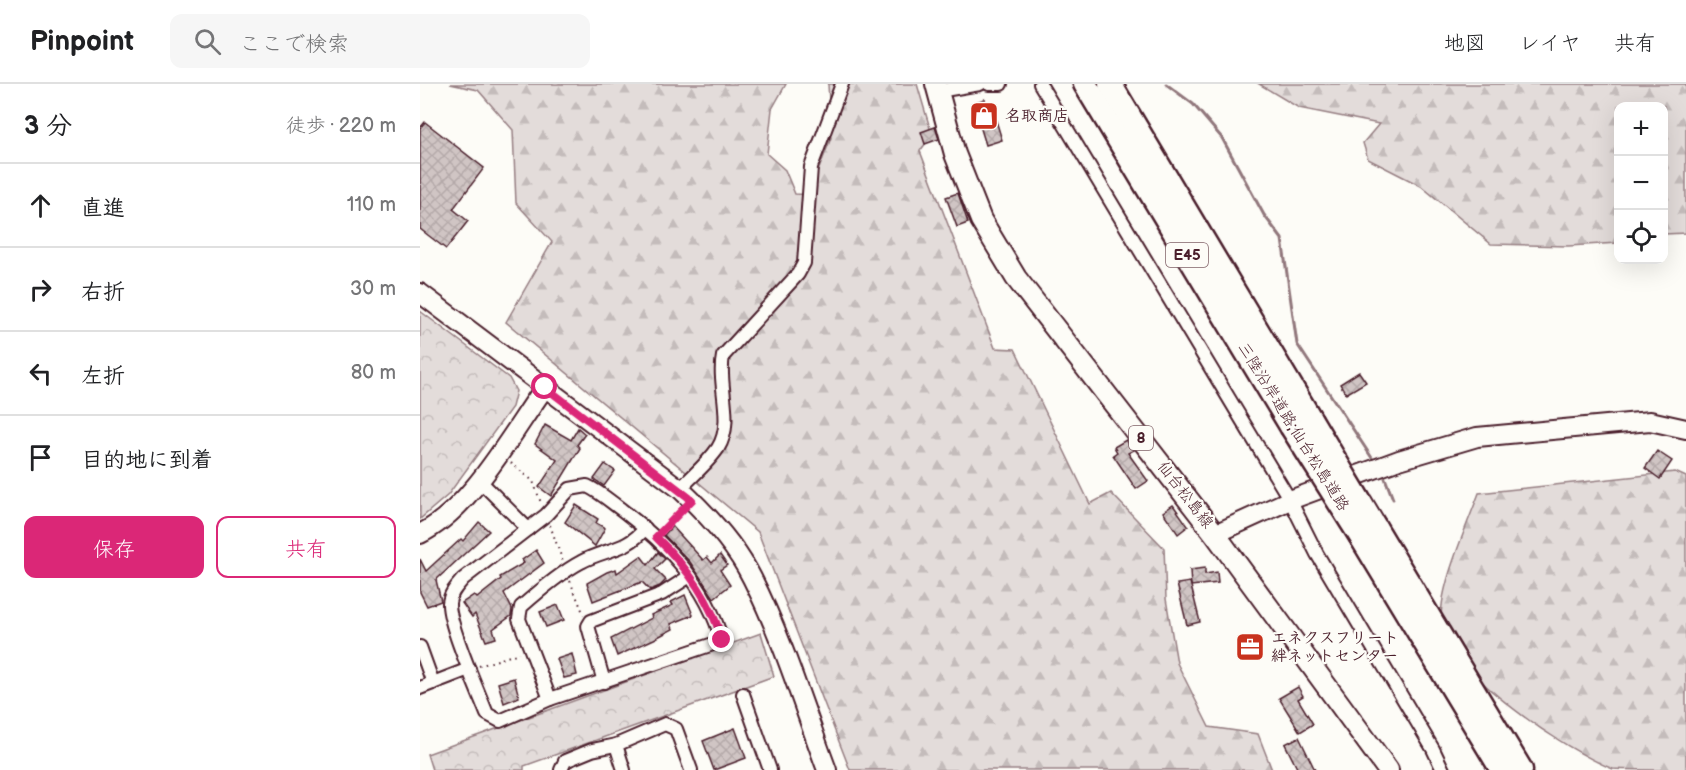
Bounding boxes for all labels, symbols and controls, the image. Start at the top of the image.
search box [170,14,590,68]
text: Pinpoint [30,25,134,58]
icon: search [191,25,224,58]
text: ここで検索 [239,31,349,58]
text: 地図 [1444,31,1486,56]
text: レイヤ [1519,31,1581,56]
text: 共有 [1614,31,1656,56]
shop icon: 名取商店 [968,100,1000,132]
map controls [1614,102,1668,264]
button: + [1614,102,1668,156]
place label: 名取商店 [1005,107,1069,126]
text: 3 分 [24,111,72,142]
text: 徒歩 · 220 m [286,114,396,138]
button: − [1614,156,1668,210]
icon: ahead [24,189,57,222]
text: 110 m [347,193,396,217]
text: 直進 [81,195,125,222]
button: locate [1614,210,1668,264]
road number: E45 [1166,243,1208,267]
icon: right [24,273,57,306]
text: 30 m [350,277,396,301]
text: 右折 [81,279,125,306]
street label: 三陸沿岸道路;仙台松島道路 [1233,339,1353,515]
icon: left [24,357,57,390]
text: 80 m [351,361,396,385]
text: 左折 [81,363,125,390]
route start [531,373,557,399]
road number: 8 [1129,426,1153,450]
icon: arrive [24,441,57,474]
text: 目的地に到着 [81,447,213,474]
street label: 仙台松島線 [1153,458,1217,532]
button: 保存 [24,516,204,578]
button: 共有 [216,516,396,578]
route end [708,626,734,652]
place label: エネクスフリート 絆ネットセンター [1271,629,1399,666]
office icon: エネクスフリート 絆ネットセンター [1234,631,1266,663]

